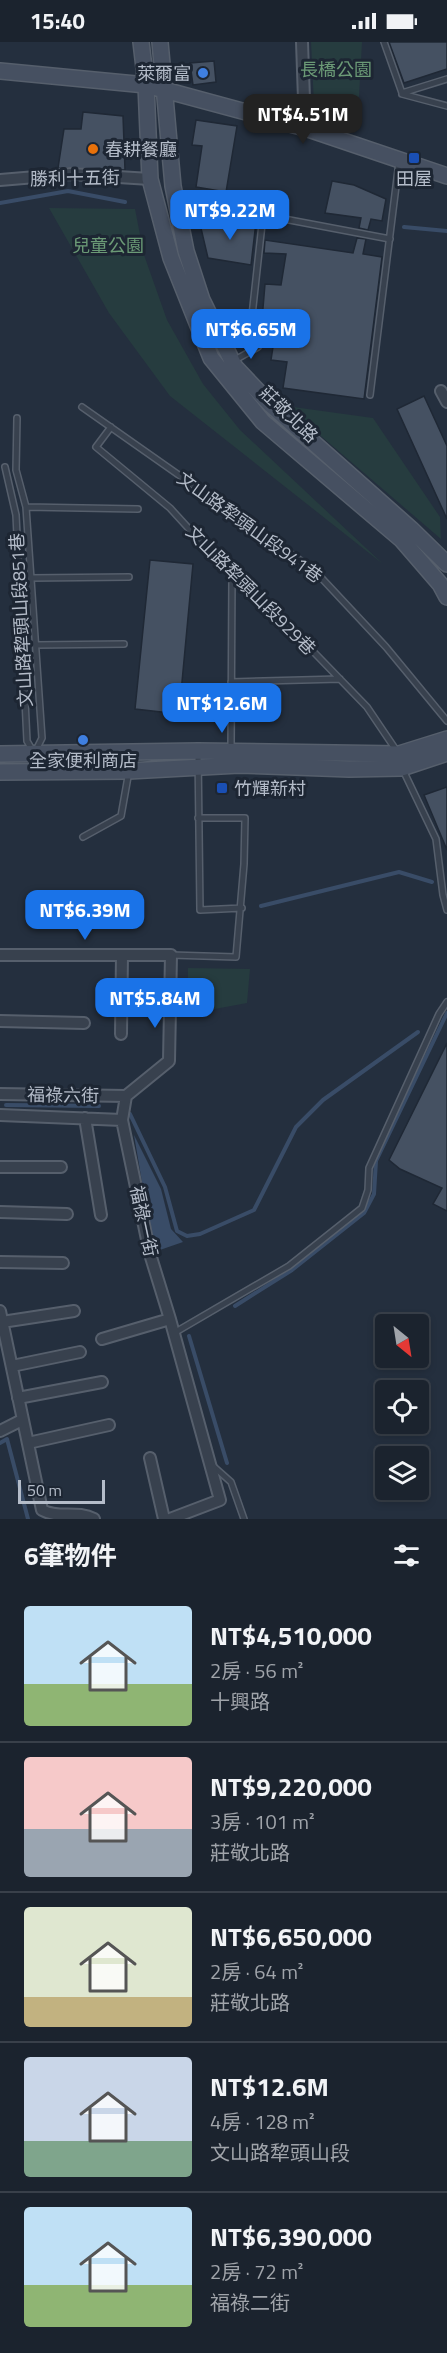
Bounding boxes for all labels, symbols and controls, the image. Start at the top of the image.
text: 15:40 [30,4,85,38]
park label: 長橋公園 [300,56,372,83]
place label: 萊爾富 [137,60,191,87]
marker: 萊爾富 [196,66,210,80]
pin: NT$4.51M [241,94,365,145]
text: NT$4.51M [257,98,349,129]
place label: 春耕餐廳 [105,136,177,163]
marker: 春耕餐廳 [86,142,100,156]
marker: 田屋 [407,151,421,165]
street label: 勝利十五街 [30,164,120,192]
place label: 田屋 [396,165,432,192]
pin: NT$9.22M [168,190,292,241]
text: NT$9.22M [184,194,276,225]
park label: 兒童公園 [72,232,144,259]
pin: NT$6.65M [189,309,313,360]
text: NT$6.65M [205,313,297,344]
street label: 莊敬北路 [254,379,324,449]
street label: 文山路犂頭山段941巷 [172,465,328,589]
street label: 文山路犂頭山段929巷 [180,519,322,661]
street label: 文山路犂頭山段851巷 [3,532,39,708]
pin: NT$12.6M [160,683,284,734]
text: NT$12.6M [176,687,268,718]
marker: 全家便利商店 [76,733,90,747]
place label: 全家便利商店 [29,747,137,774]
place label: 竹輝新村 [234,775,306,802]
marker: 竹輝新村 [215,781,229,795]
pin: NT$6.39M [23,890,147,941]
text: NT$6.39M [39,894,131,925]
pin: NT$5.84M [93,978,217,1029]
text: NT$5.84M [109,982,201,1013]
street label: 福祿六街 [27,1081,99,1109]
street label: 福祿一街 [123,1183,165,1259]
north arrow [375,1314,429,1368]
map controls [375,1314,429,1500]
button: locate [375,1380,429,1434]
button: layers [375,1446,429,1500]
scale bar [18,1477,105,1504]
text: 50 m [27,1478,62,1502]
text: 6筆物件 [24,1536,117,1575]
icon: filters [390,1539,423,1572]
text: NT$4,510,000 [210,1616,372,1655]
icon: home [72,1630,144,1702]
text: 2房 · 56 m² [210,1655,303,1686]
text: 十興路 [210,1686,270,1717]
text: NT$9,220,000 [210,1767,372,1806]
icon: home [72,1781,144,1853]
text: 3房 · 101 m² [210,1806,315,1837]
text: 莊敬北路 [210,1837,290,1868]
text: NT$6,650,000 [210,1917,372,1956]
icon: home [72,1931,144,2003]
text: 2房 · 64 m² [210,1956,303,1987]
text: 莊敬北路 [210,1987,290,2018]
text: NT$12.6M [210,2067,329,2106]
icon: home [72,2081,144,2153]
text: 4房 · 128 m² [210,2106,315,2137]
text: 文山路犂頭山段 [210,2137,350,2168]
text: NT$6,390,000 [210,2217,372,2256]
icon: home [72,2231,144,2303]
text: 2房 · 72 m² [210,2256,303,2287]
text: 福祿二街 [210,2287,290,2318]

